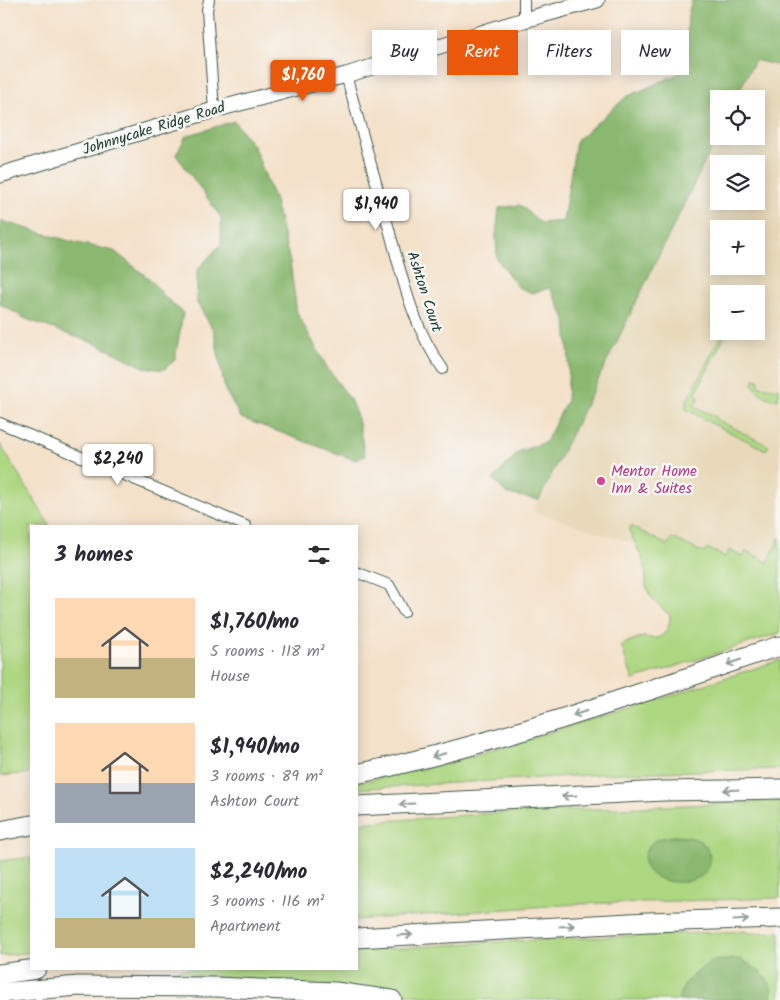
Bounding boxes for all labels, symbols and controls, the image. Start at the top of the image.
chip: Buy [372,30,437,75]
chip: Rent [447,30,518,75]
chip: Filters [528,30,611,75]
chip: New [621,30,689,75]
pin: $1,760 [262,59,344,102]
text: $1,760 [282,63,324,88]
map controls [710,90,765,340]
button: locate [710,90,765,145]
street label: Johnnycake Ridge Road [80,96,229,162]
button: layers [710,155,765,210]
pin: $1,940 [335,188,417,231]
text: $1,940 [354,192,398,217]
button: + [710,220,765,275]
street label: Ashton Court [400,248,448,336]
button: − [710,285,765,340]
pin: $2,240 [77,444,159,486]
text: $2,240 [93,447,143,472]
place label: Mentor Home Inn & Suites [611,460,697,501]
marker: Mentor Home Inn & Suites [595,475,607,487]
text: 3 homes [55,539,133,572]
icon: filters [305,541,333,569]
text: $1,760/mo [210,606,299,639]
icon: home [95,618,155,678]
text: 5 rooms · 118 m² [210,639,325,664]
one-way arrow [727,658,742,667]
text: House [210,664,250,689]
one-way arrow [572,709,588,718]
text: $1,940/mo [210,731,300,764]
icon: home [95,743,155,803]
one-way arrow [432,751,448,760]
text: 3 rooms · 89 m² [210,764,323,789]
one-way arrow [724,785,740,795]
text: Ashton Court [210,789,300,814]
one-way arrow [561,791,577,800]
one-way arrow [399,799,415,808]
text: $2,240/mo [210,856,307,889]
icon: home [95,868,155,928]
text: 3 rooms · 116 m² [210,889,325,914]
text: Apartment [210,914,281,939]
one-way arrow [732,915,748,925]
one-way arrow [559,922,575,931]
one-way arrow [397,930,413,939]

